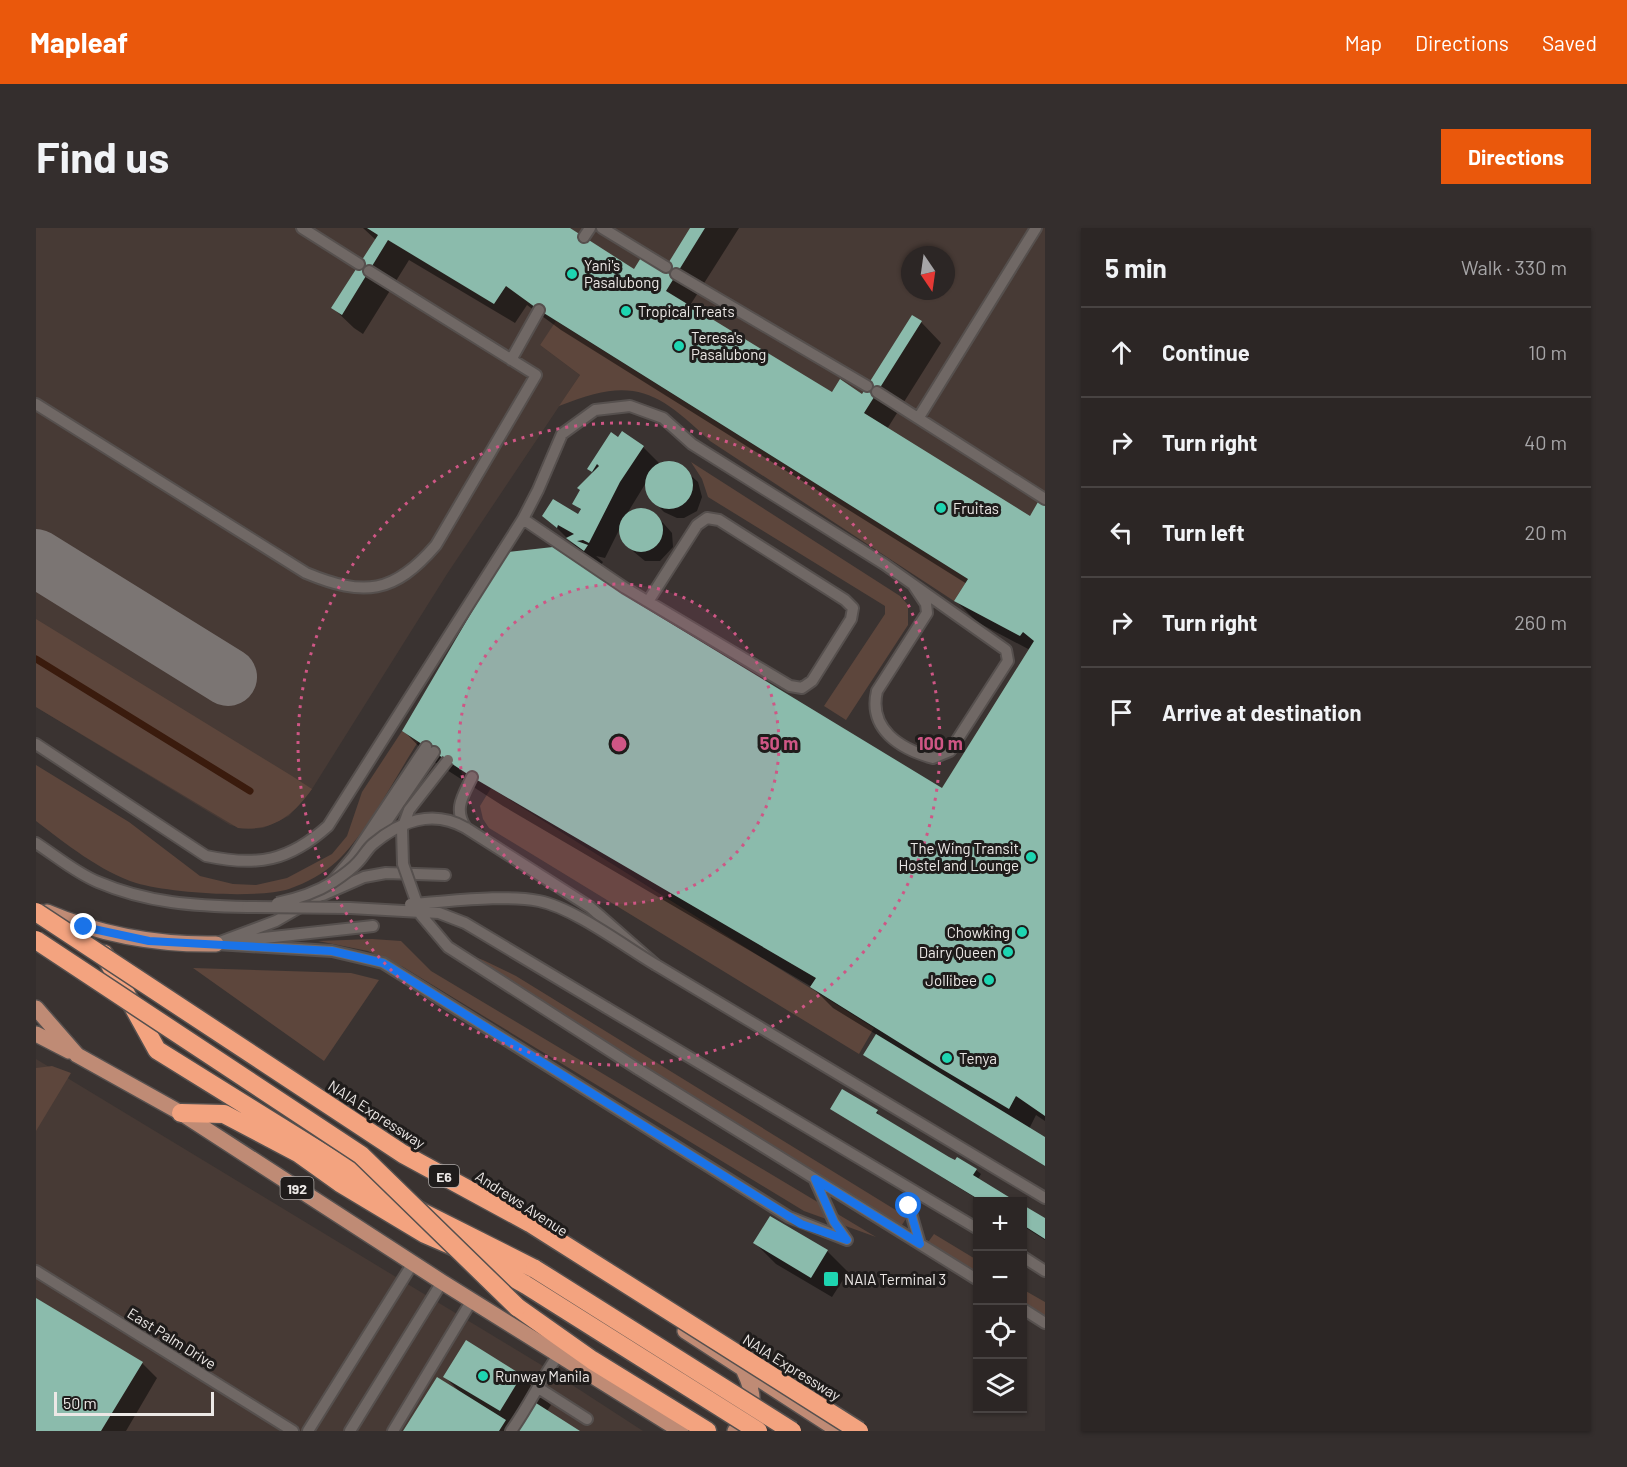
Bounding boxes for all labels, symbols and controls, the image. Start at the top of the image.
text: Mapleaf [30,25,128,59]
text: Map [1345,30,1382,55]
text: Directions [1415,30,1509,55]
text: Saved [1542,30,1597,55]
button: Directions [1441,129,1591,184]
text: Find us [36,131,169,181]
north arrow [901,246,955,300]
text: 5 min [1105,252,1167,283]
text: Walk · 330 m [1461,255,1567,279]
place label: Yani's Pasalubong [584,256,659,291]
marker: Yani's Pasalubong [565,267,579,281]
place label: Tropical Treats [638,302,735,320]
marker: Tropical Treats [619,304,633,318]
place label: Teresa's Pasalubong [691,328,766,363]
icon: ahead [1105,336,1138,369]
marker: Teresa's Pasalubong [672,339,686,353]
text: Continue [1162,339,1250,365]
text: 10 m [1528,340,1567,364]
icon: right [1105,426,1138,459]
text: Turn right [1162,429,1257,455]
text: 40 m [1524,430,1567,454]
place label: Fruitas [953,499,999,517]
marker: Fruitas [934,501,948,515]
icon: left [1105,516,1138,549]
text: Turn left [1162,519,1245,545]
text: 20 m [1524,520,1567,544]
icon: right [1105,606,1138,639]
text: Turn right [1162,609,1257,635]
text: 260 m [1514,610,1567,634]
icon: arrive [1105,696,1138,729]
text: Arrive at destination [1162,699,1361,725]
text: 50 m [760,732,798,754]
text: 100 m [917,732,963,754]
centre of rings [609,734,629,754]
place label: The Wing Transit Hostel and Lounge [898,839,1019,874]
marker: The Wing Transit Hostel and Lounge [1024,850,1038,864]
route end [70,913,96,939]
place label: Chowking [947,923,1010,941]
marker: Chowking [1015,925,1029,939]
place label: Dairy Queen [919,943,996,961]
marker: Dairy Queen [1001,945,1015,959]
place label: Jollibee [925,971,977,989]
marker: Jollibee [982,973,996,987]
place label: Tenya [959,1049,997,1067]
marker: Tenya [940,1051,954,1065]
street label: NAIA Expressway [325,1076,429,1152]
road number: E6 [429,1165,459,1187]
street label: Andrews Avenue [472,1166,572,1240]
road number: 192 [280,1177,314,1199]
route start [895,1192,921,1218]
map controls [973,1197,1027,1413]
button: + [973,1197,1027,1251]
button: − [973,1251,1027,1305]
marker: NAIA Terminal 3 [822,1270,840,1288]
place label: NAIA Terminal 3 [844,1270,946,1288]
street label: East Palm Drive [124,1304,220,1372]
button: locate [973,1305,1027,1359]
street label: NAIA Expressway [740,1330,844,1404]
button: layers [973,1359,1027,1413]
place label: Runway Manila [495,1367,590,1385]
marker: Runway Manila [476,1369,490,1383]
scale bar [54,1389,214,1416]
text: 50 m [63,1393,97,1412]

